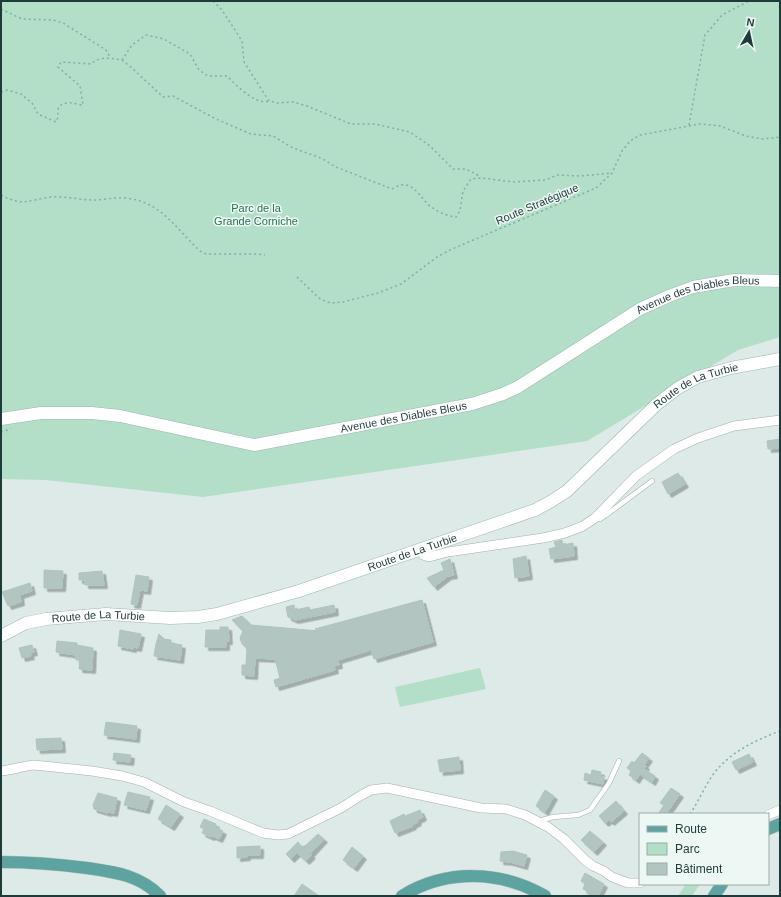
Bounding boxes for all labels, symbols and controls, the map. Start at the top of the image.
north arrow [729,12,769,52]
text: N [746,16,755,29]
street label: Route Stratégique [494,181,580,227]
park label: Parc de la Grande Corniche [214,202,298,227]
street label: Avenue des Diables Bleus [634,274,760,316]
street label: Route de La Turbie [651,361,739,411]
street label: Avenue des Diables Bleus [339,399,468,435]
street label: Route de La Turbie [366,531,458,573]
street label: Route de La Turbie [51,608,145,625]
legend [639,813,769,885]
text: Route [675,822,707,836]
text: Parc [675,842,700,856]
text: Bâtiment [675,862,723,876]

